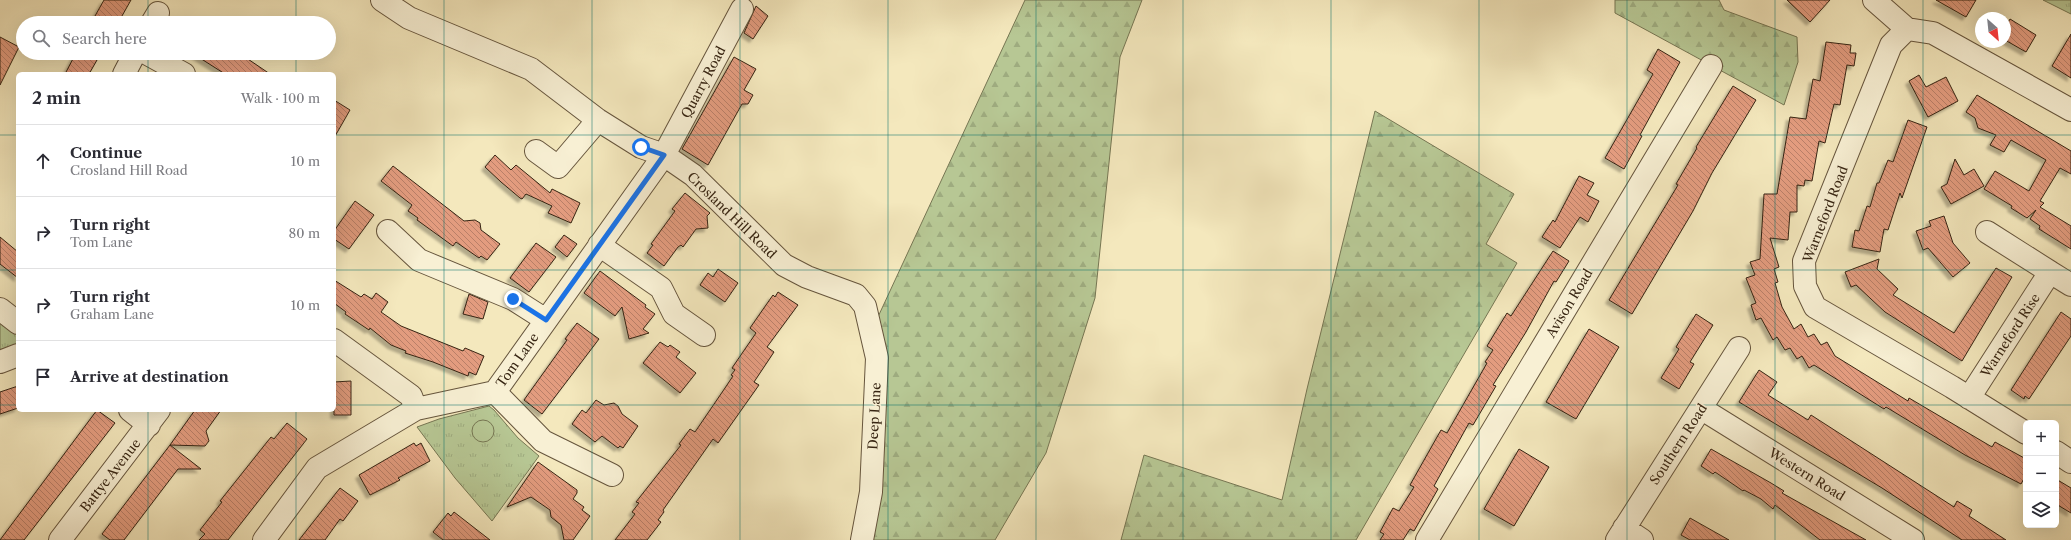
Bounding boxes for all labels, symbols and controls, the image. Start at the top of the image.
north arrow [1975,12,2011,48]
search box [16,16,336,60]
icon: search [30,27,52,49]
text: Search here [62,29,147,48]
street label: Quarry Road [677,43,729,121]
text: 2 min [32,88,81,108]
text: Walk · 100 m [241,90,320,106]
route start [632,138,650,156]
text: Continue [70,143,142,162]
icon: ahead [32,150,54,172]
text: 10 m [291,153,320,169]
text: Crosland Hill Road [70,162,188,178]
street label: Warneford Road [1799,163,1851,265]
street label: Crosland Hill Road [684,168,780,262]
text: Turn right [70,215,150,234]
icon: right [32,222,54,244]
text: 80 m [288,225,320,241]
text: Tom Lane [70,234,133,250]
street label: Avison Road [1542,266,1596,341]
text: Turn right [70,287,150,306]
route end [504,290,522,308]
street label: Warneford Rise [1977,290,2043,381]
icon: right [32,294,54,316]
text: 10 m [291,297,320,313]
text: Graham Lane [70,306,154,322]
street label: Tom Lane [492,330,542,390]
icon: arrive [32,366,54,388]
text: Arrive at destination [70,367,229,386]
street label: Deep Lane [864,382,884,450]
street label: Southern Road [1646,401,1710,487]
map controls [2023,420,2059,528]
button: + [2023,420,2059,456]
street label: Battye Avenue [76,435,144,515]
street label: Western Road [1765,444,1848,504]
button: − [2023,456,2059,492]
button: layers [2023,492,2059,528]

